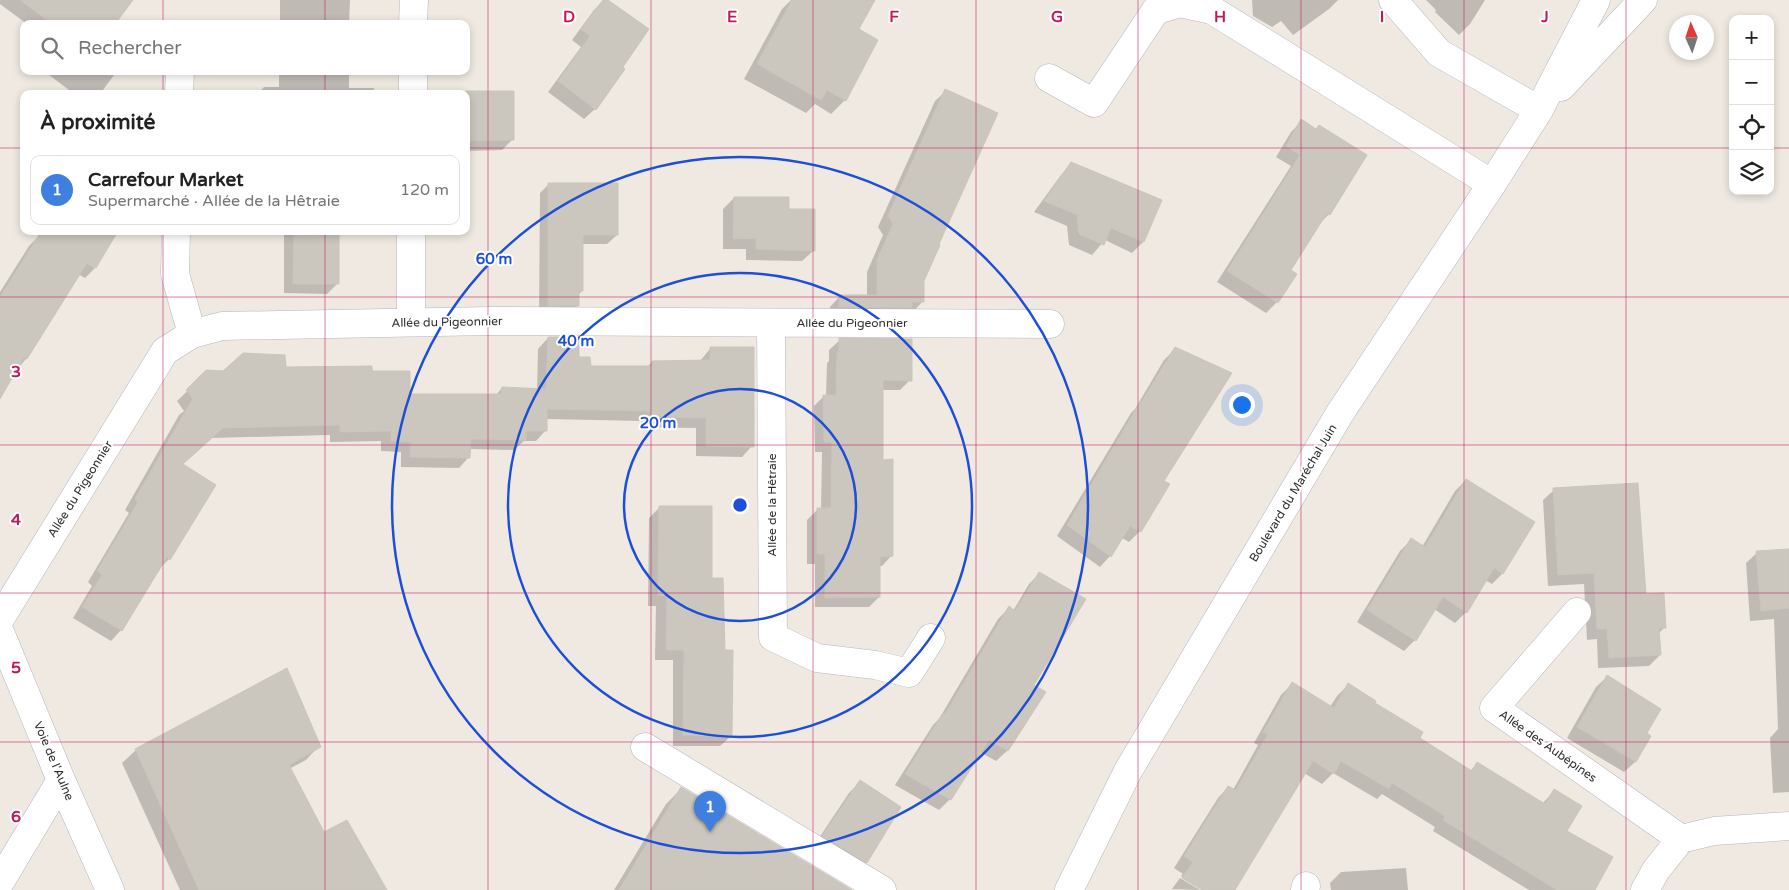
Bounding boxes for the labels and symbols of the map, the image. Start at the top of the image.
text: D [563,7,575,27]
text: E [727,7,737,27]
text: F [889,7,899,27]
text: G [1051,7,1063,27]
text: H [1214,7,1226,27]
text: I [1380,7,1384,27]
text: J [1540,7,1549,27]
north arrow [1669,15,1714,60]
text: 60 m [476,250,512,268]
street label: Allée du Pigeonnier [391,314,503,330]
street label: Allée du Pigeonnier [796,316,908,330]
text: 40 m [558,332,594,350]
text: 3 [11,362,21,382]
your location [1229,392,1255,418]
text: 20 m [640,414,676,432]
street label: Boulevard du Maréchal Juin [1246,422,1340,564]
street label: Allée du Pigeonnier [45,438,116,540]
street label: Allée de la Hêtraie [765,453,779,557]
centre of rings [731,496,749,514]
text: 4 [11,510,21,530]
text: 5 [11,658,21,678]
street label: Allée des Aubépines [1497,707,1600,785]
street label: Voie de l'Aulne [31,720,77,803]
pin: 1 [694,791,726,832]
text: 6 [11,807,21,827]

